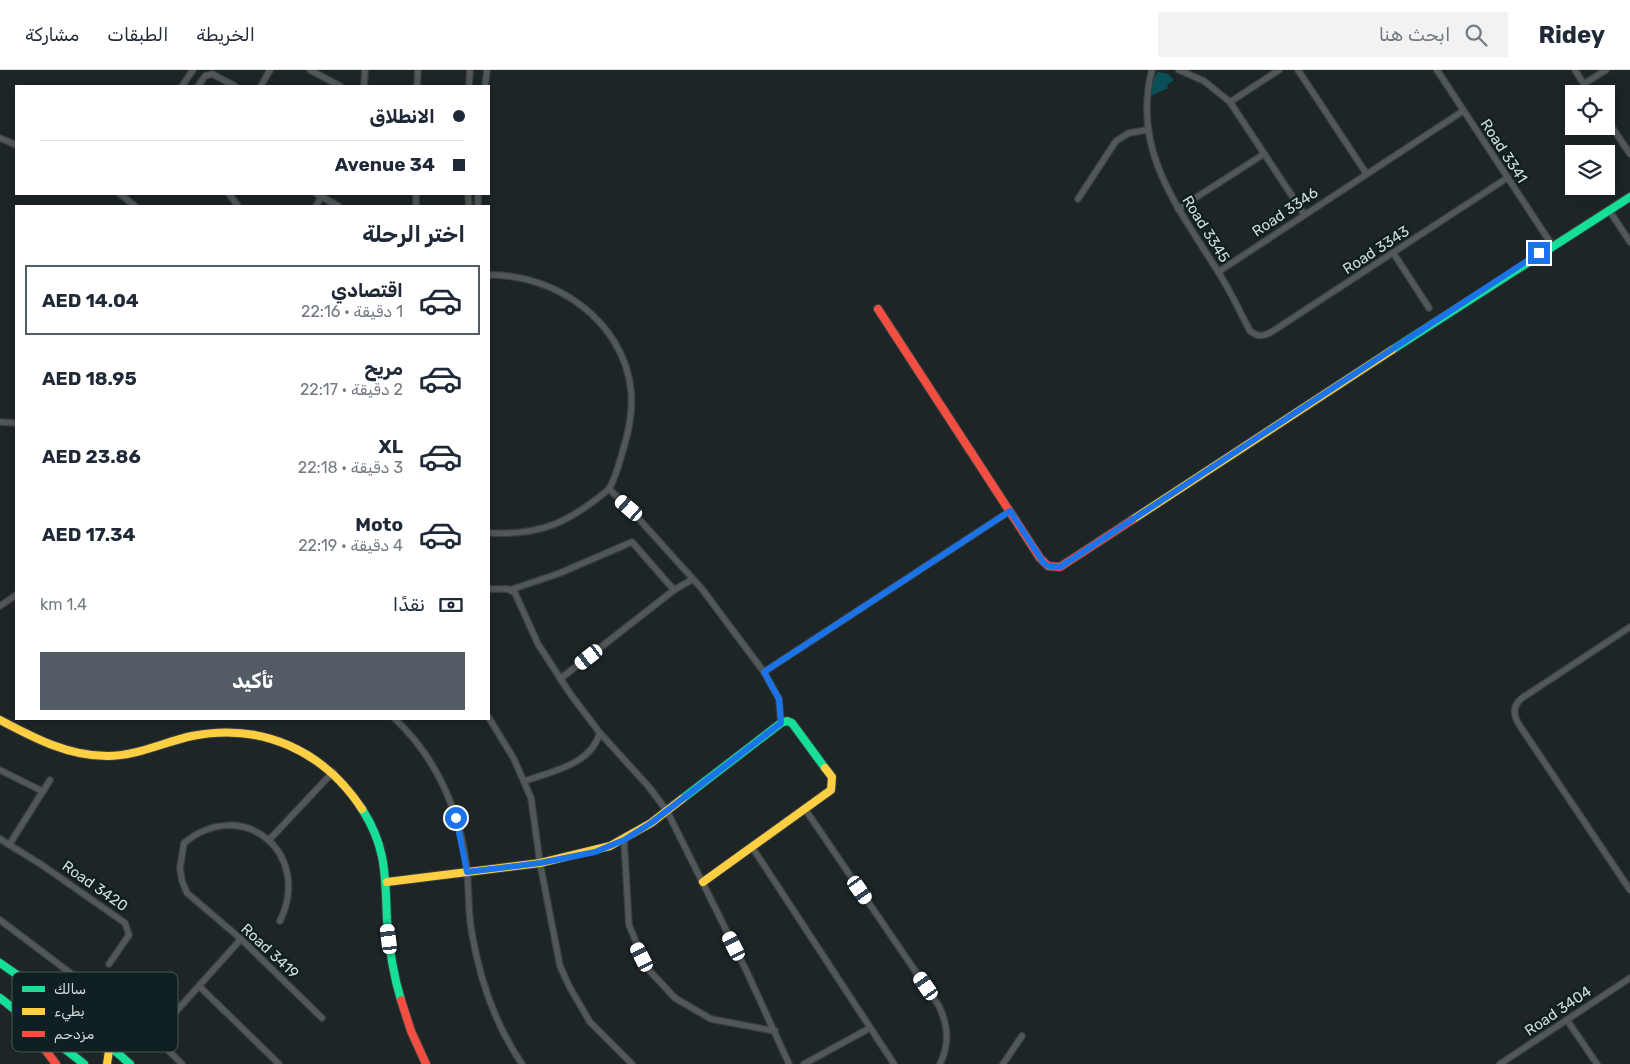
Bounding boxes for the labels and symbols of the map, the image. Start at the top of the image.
street label: Road 3341 [1477,116,1531,186]
street label: Road 3346 [1249,183,1321,241]
street label: Road 3345 [1178,192,1234,266]
street label: Road 3343 [1339,222,1413,278]
route end [1528,242,1550,264]
car [612,492,645,524]
car [572,642,605,672]
route start [445,807,467,829]
street label: Road 3420 [59,857,131,915]
car [845,873,874,907]
street label: Road 3419 [237,920,303,982]
car [379,923,398,955]
car [720,929,747,963]
car [628,940,655,974]
car [911,969,940,1003]
legend [12,972,178,1052]
text: سالك [54,981,86,998]
street label: Road 3404 [1521,982,1595,1040]
text: بطيء [54,1003,85,1022]
text: مزدحم [54,1026,94,1043]

